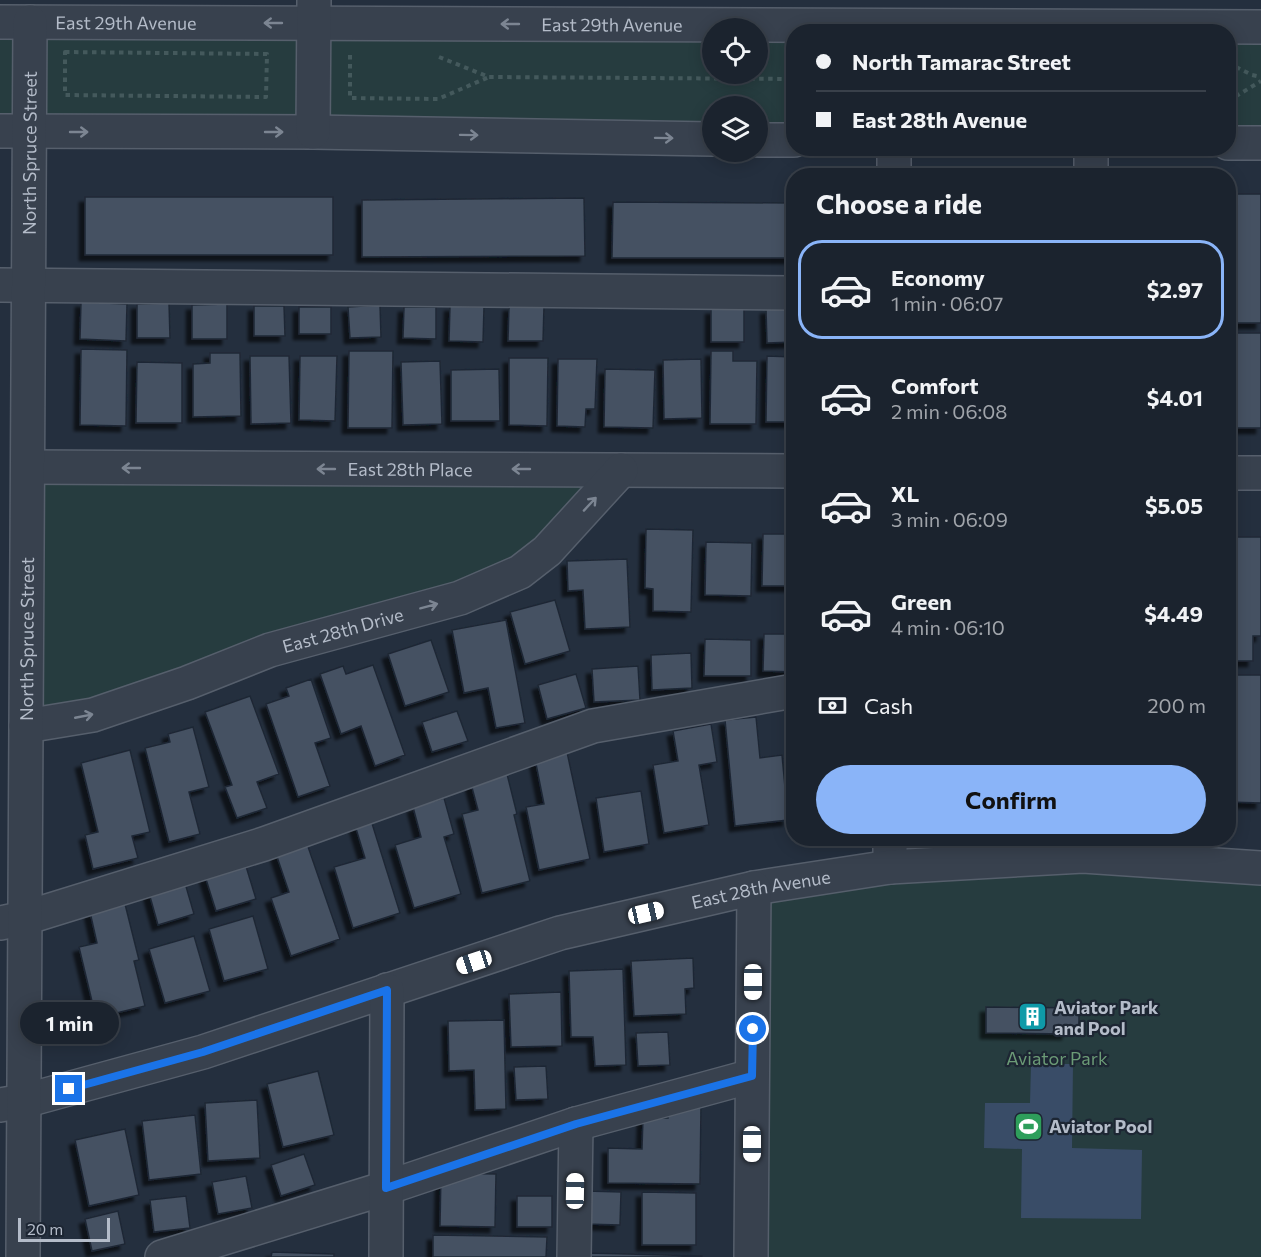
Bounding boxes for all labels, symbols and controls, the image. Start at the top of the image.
street label: East 29th Avenue [55,11,197,34]
street label: East 29th Avenue [541,13,683,36]
one-way arrow [263,17,283,29]
one-way arrow [500,18,520,30]
map controls [702,18,768,162]
button: locate [702,18,768,84]
text: North Tamarac Street [852,48,1071,75]
street label: North Spruce Street [18,71,41,235]
button: layers [702,96,768,162]
text: East 28th Avenue [852,106,1027,133]
one-way arrow [69,126,89,137]
one-way arrow [264,126,284,138]
one-way arrow [459,129,479,141]
one-way arrow [654,132,674,144]
text: Choose a ride [816,187,982,220]
icon: car [819,263,873,317]
text: Economy [891,264,985,291]
text: $2.97 [1147,276,1203,303]
text: 1 min · 06:07 [891,291,1003,315]
icon: car [819,371,873,425]
text: Comfort [891,372,979,399]
text: $4.01 [1147,384,1203,411]
text: 2 min · 06:08 [891,399,1007,423]
street label: East 28th Place [348,458,472,480]
one-way arrow [121,462,141,474]
one-way arrow [316,463,336,474]
one-way arrow [511,463,531,475]
icon: car [819,479,873,533]
text: XL [891,480,919,507]
text: $5.05 [1145,492,1203,519]
one-way arrow [583,497,597,512]
text: 3 min · 06:09 [891,507,1008,531]
street label: North Spruce Street [15,557,38,721]
icon: car [819,587,873,641]
text: Green [891,588,952,615]
one-way arrow [419,600,438,611]
text: $4.49 [1144,600,1203,627]
street label: East 28th Drive [280,603,406,657]
text: 4 min · 06:10 [891,615,1005,639]
icon: cash [816,689,849,722]
text: Cash [864,692,913,719]
text: 200 m [1148,693,1206,717]
one-way arrow [74,710,93,721]
button: Confirm [816,765,1206,834]
street label: East 28th Avenue [689,865,832,913]
car [626,900,666,926]
car [454,948,494,976]
car [744,964,762,1000]
place label: Aviator Park and Pool [1054,996,1159,1039]
building icon: Aviator Park and Pool [1017,1001,1049,1033]
callout: 1 min [20,1002,118,1044]
text: 1 min [46,1011,93,1035]
route start [739,1015,766,1042]
park label: Aviator Park [1006,1047,1108,1069]
route end [55,1075,82,1102]
sports icon: Aviator Pool [1012,1110,1044,1142]
place label: Aviator Pool [1049,1115,1152,1137]
car [743,1126,761,1162]
car [566,1173,584,1209]
scale bar [18,1215,110,1242]
text: 20 m [27,1219,63,1238]

